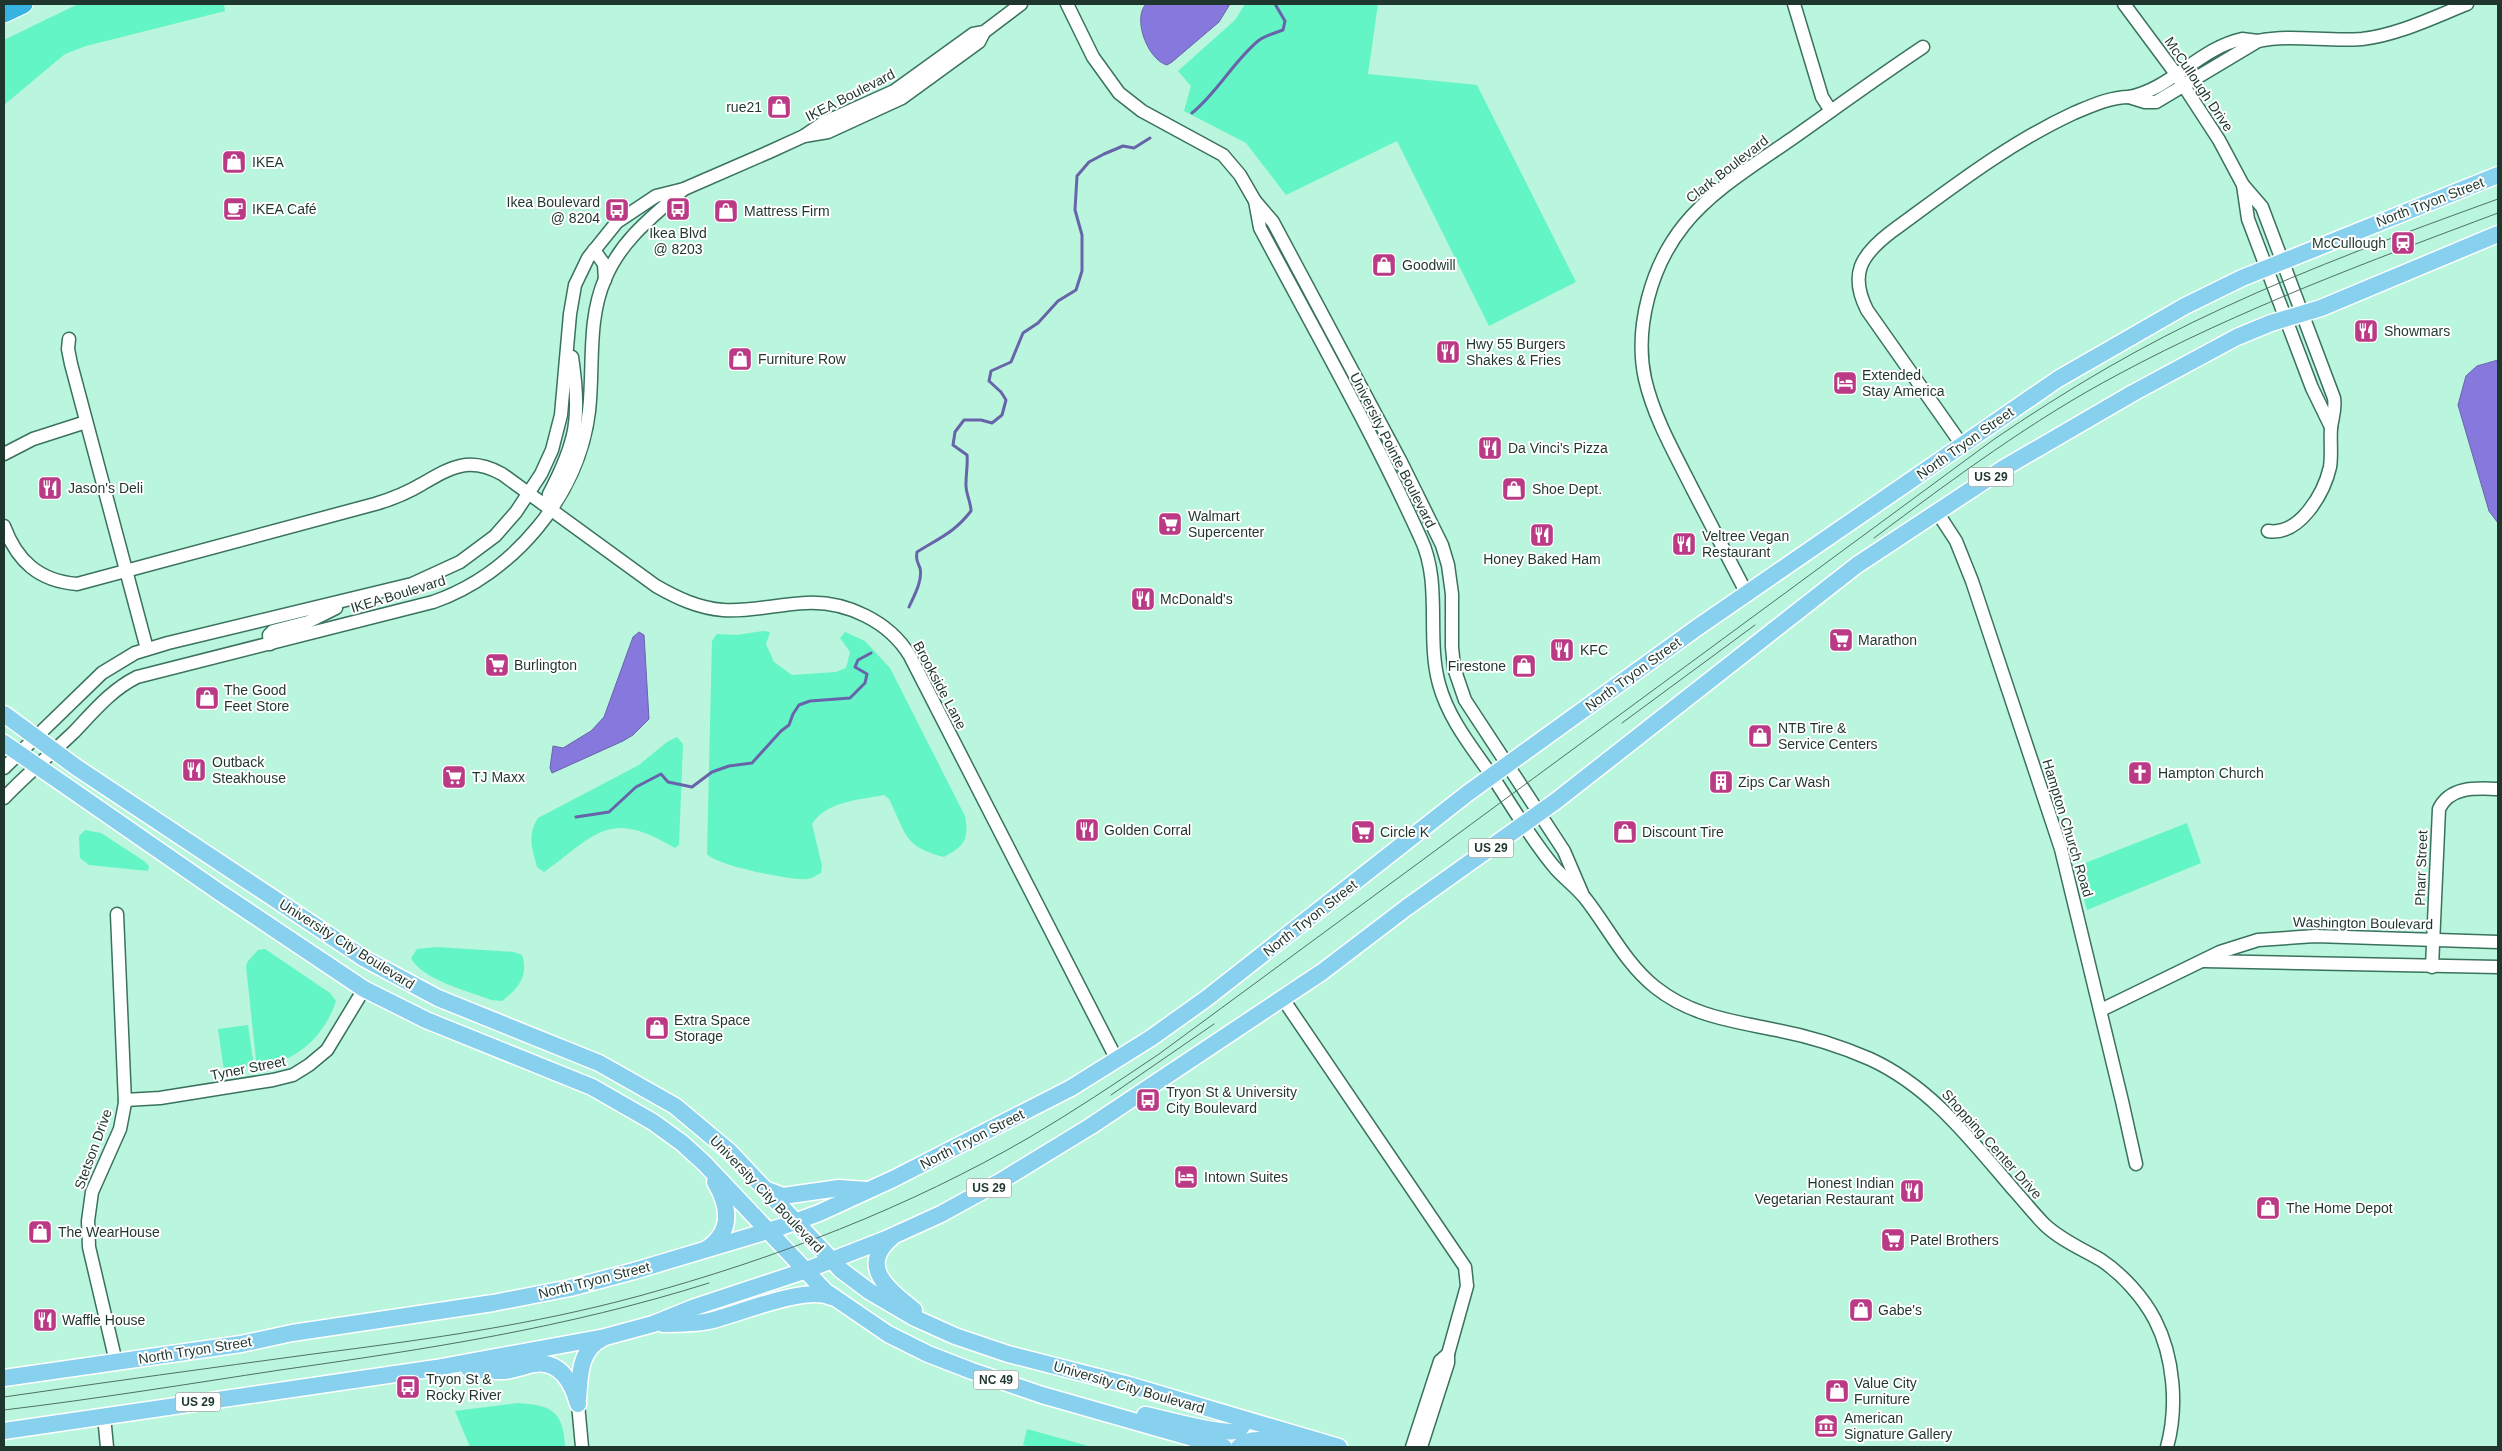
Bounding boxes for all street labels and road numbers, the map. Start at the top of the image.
street label: McCullough Drive [2161,34,2237,134]
street label: IKEA Boulevard [803,66,897,124]
street label: Clark Boulevard [1683,132,1771,206]
street label: North Tryon Street [2374,174,2486,230]
street label: University Pointe Boulevard [1347,370,1439,530]
street label: North Tryon Street [1914,404,2017,482]
road number: US 29 [1968,468,2014,487]
street label: IKEA Boulevard [349,572,447,616]
street label: North Tryon Street [1582,634,1684,714]
street label: Brookside Lane [910,638,970,732]
street label: Hampton Church Road [2039,757,2097,899]
street label: Pharr Street [2412,830,2430,906]
road number: US 29 [1468,838,1514,858]
street label: North Tryon Street [1260,876,1360,960]
street label: University City Boulevard [276,896,418,992]
street label: Washington Boulevard [2293,914,2433,932]
street label: Tyner Street [209,1053,287,1083]
street label: Shopping Center Drive [1939,1086,2045,1202]
street label: North Tryon Street [917,1106,1027,1172]
street label: Stetson Drive [71,1107,115,1191]
street label: University City Boulevard [707,1132,827,1256]
road number: US 29 [966,1178,1012,1198]
street label: North Tryon Street [537,1258,652,1302]
street label: North Tryon Street [137,1333,253,1367]
street label: University City Boulevard [1052,1358,1206,1416]
road number: NC 49 [974,1370,1018,1390]
road number: US 29 [176,1392,220,1411]

